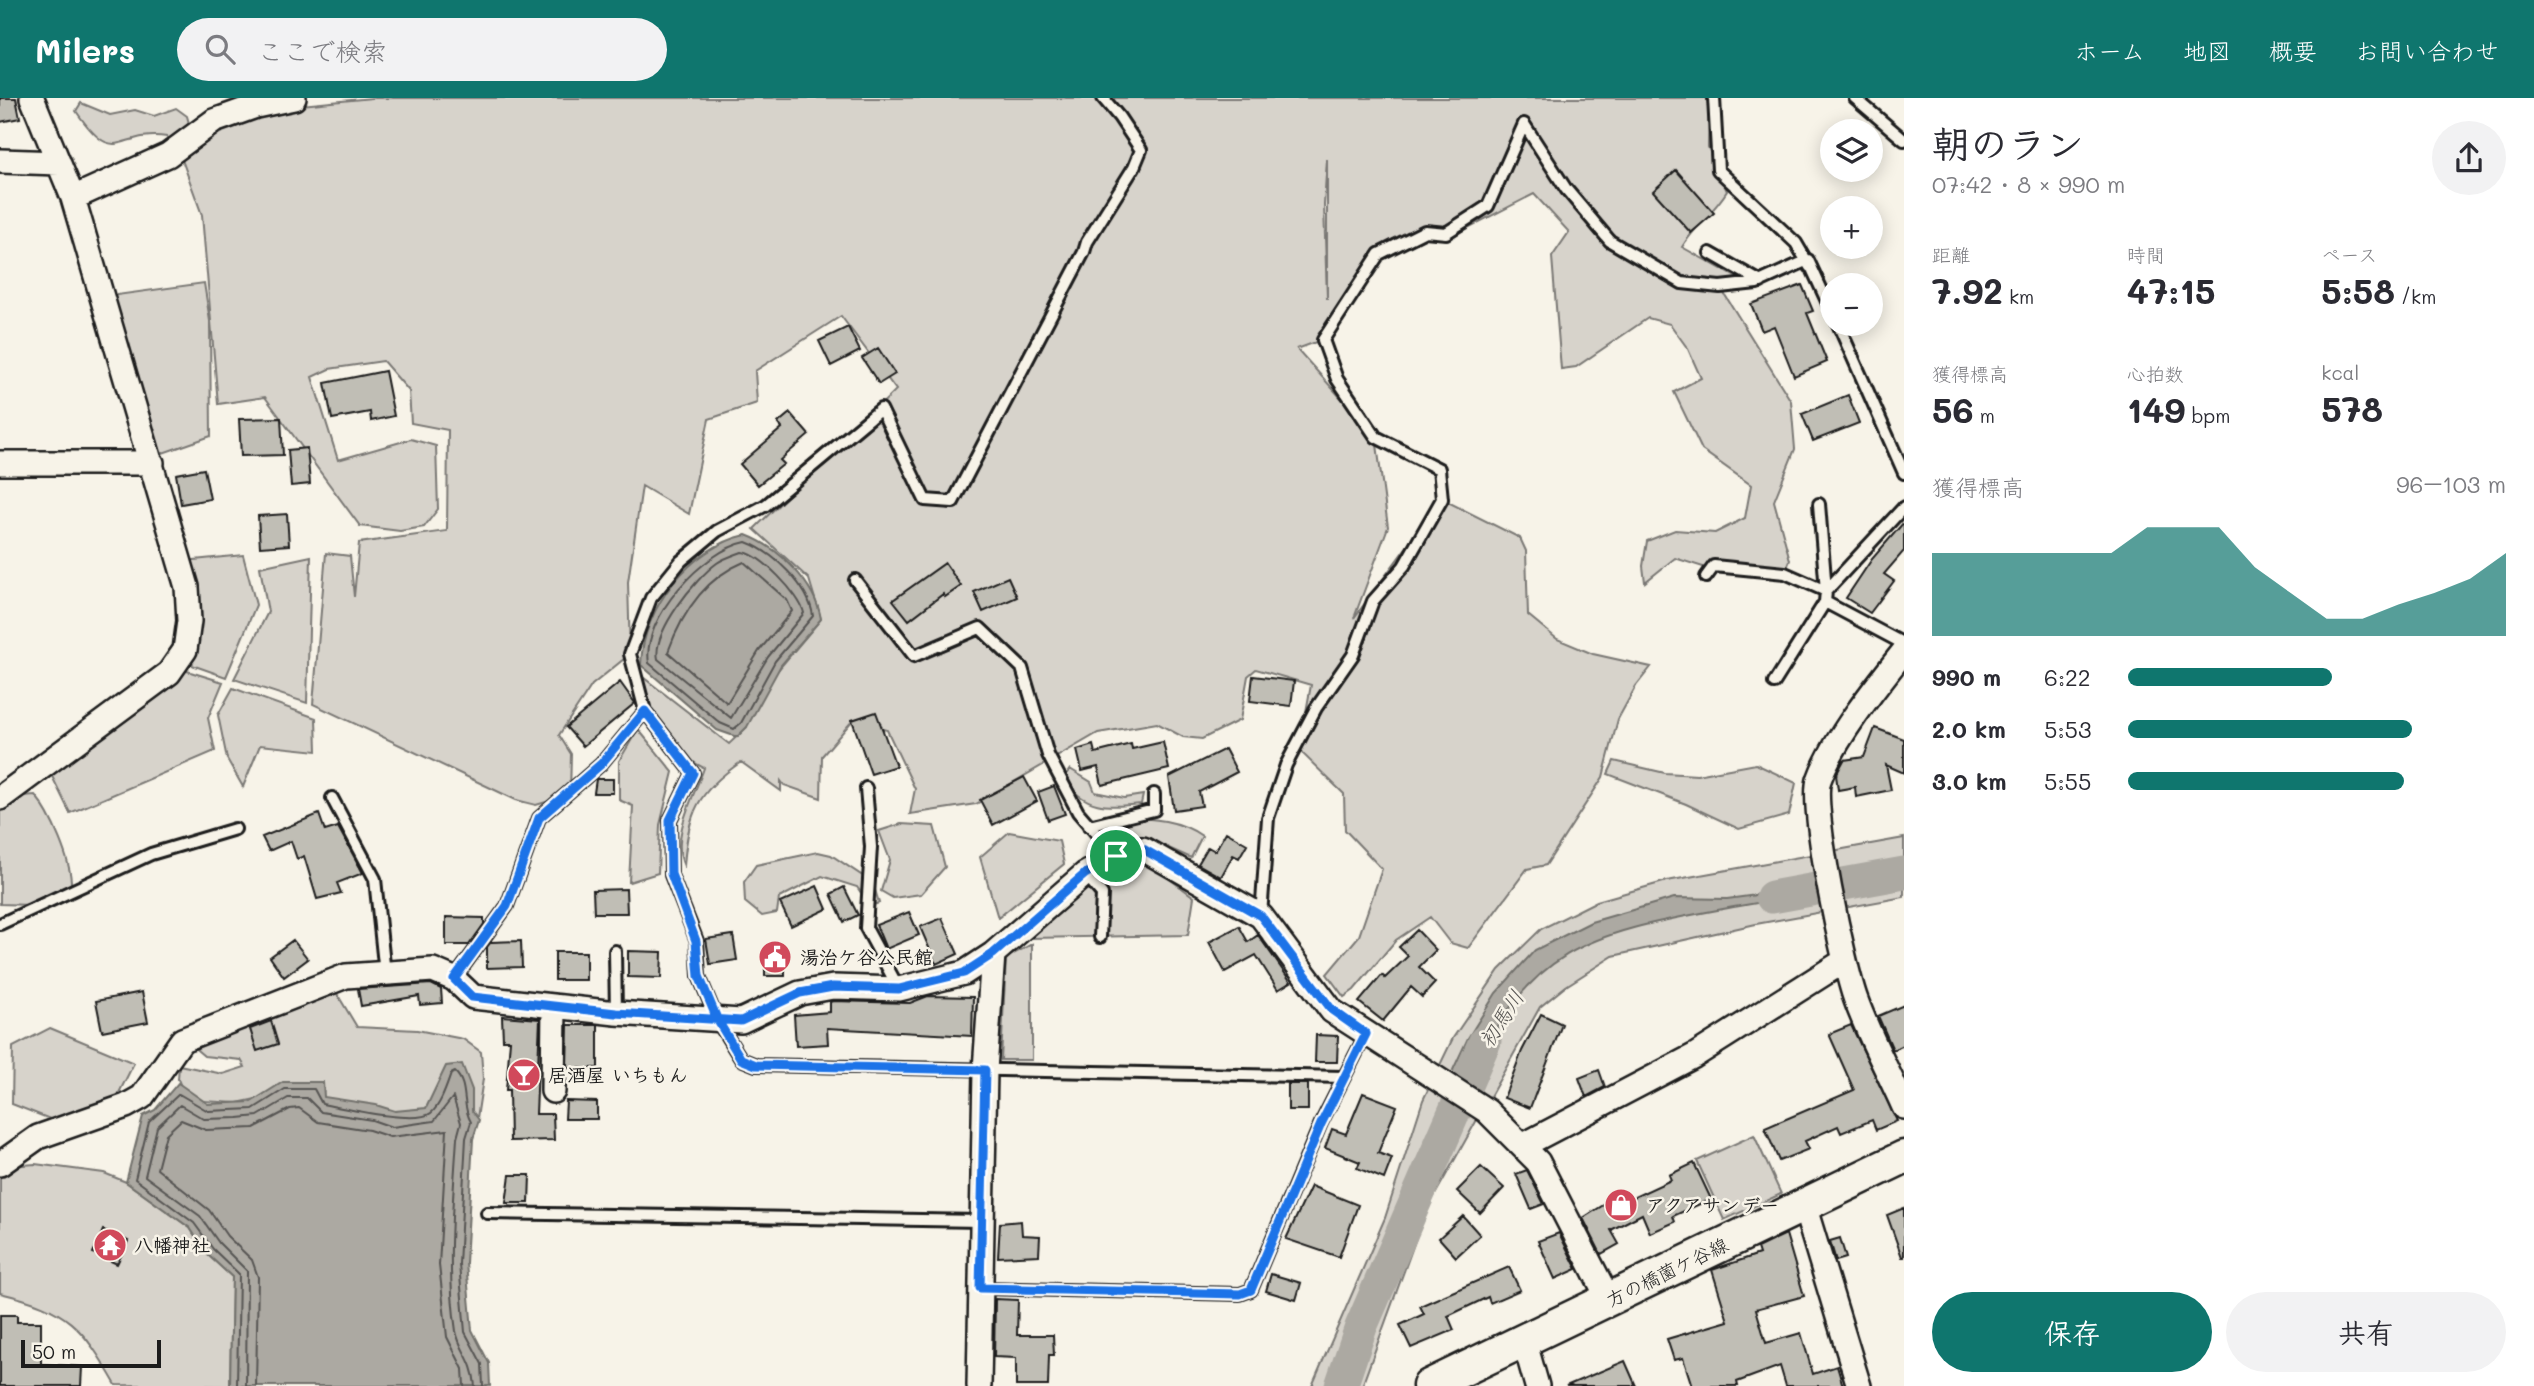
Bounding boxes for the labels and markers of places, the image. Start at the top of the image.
pin [1086,826,1146,886]
public building icon: 湯治ケ谷公民館 [756,938,794,976]
place label: 湯治ケ谷公民館 [800,944,933,969]
bar icon: 居酒屋 いちもん [505,1056,543,1094]
place label: 居酒屋 いちもん [548,1062,688,1087]
shop icon: アクアサンデー [1602,1186,1640,1224]
place label: アクアサンデー [1646,1192,1779,1217]
temple icon: 八幡神社 [91,1226,129,1264]
place label: 八幡神社 [134,1232,210,1257]

